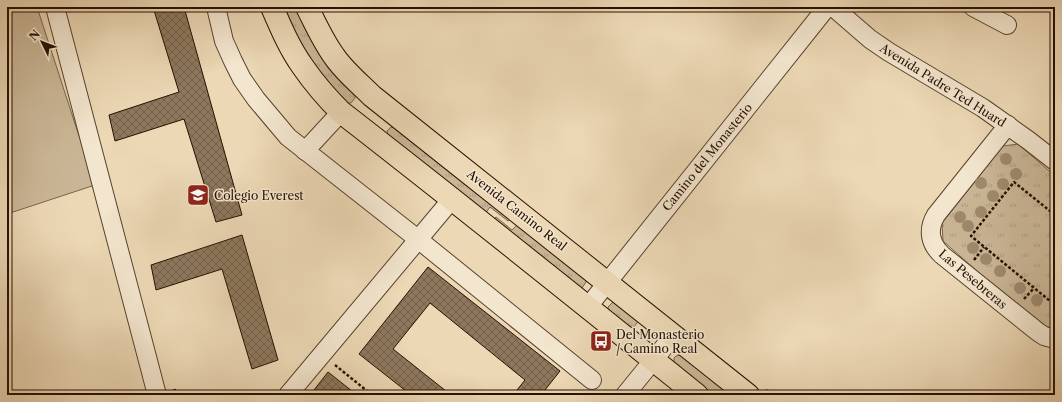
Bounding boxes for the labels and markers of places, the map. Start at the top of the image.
school or university icon: Colegio Everest [185,182,211,208]
place label: Colegio Everest [214,188,304,203]
place label: Del Monasterio / Camino Real [616,327,704,356]
bus stop icon: Del Monasterio / Camino Real [588,328,614,354]

